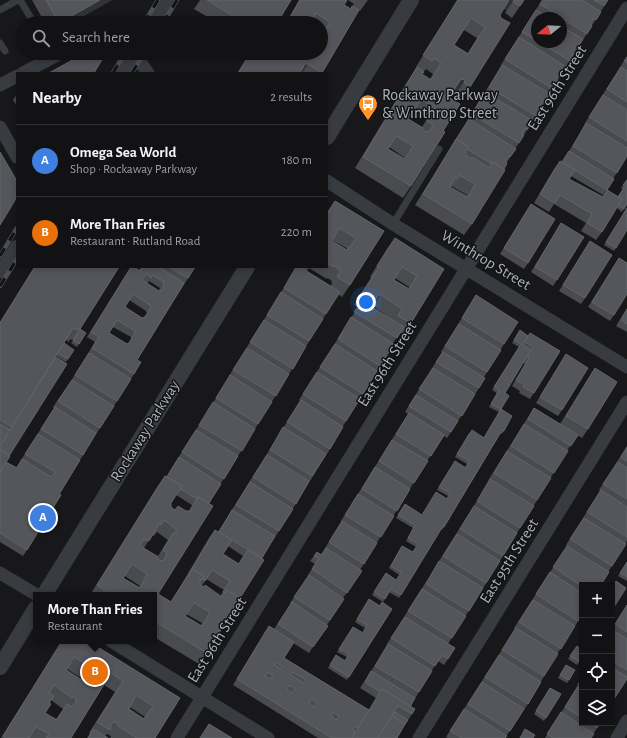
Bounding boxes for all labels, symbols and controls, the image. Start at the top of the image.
north arrow [531,12,567,48]
search box [16,16,328,60]
icon: search [30,27,52,49]
text: Search here [62,30,130,45]
street label: East 96th Street [524,43,590,133]
place label: Rockaway Parkway & Winthrop Street [382,87,498,121]
text: Nearby [32,89,82,106]
text: 2 results [270,91,312,104]
bus stop icon: Rockaway Parkway & Winthrop Street [357,93,379,121]
text: Omega Sea World [70,145,176,160]
text: A [41,154,49,167]
text: 180 m [282,154,312,167]
text: Shop · Rockaway Parkway [70,163,197,176]
text: More Than Fries [70,217,165,232]
text: B [41,226,49,239]
text: 220 m [281,226,312,239]
street label: Winthrop Street [439,227,533,293]
text: Restaurant · Rutland Road [70,235,201,248]
your location [356,292,376,312]
street label: East 96th Street [354,319,420,409]
street label: Rockaway Parkway [108,378,183,485]
pin: A [30,503,56,533]
street label: East 95th Street [477,516,541,606]
map controls [579,582,615,726]
button: + [579,582,615,618]
popup [33,592,157,644]
street label: East 96th Street [184,595,250,685]
text: More Than Fries [48,602,142,617]
button: − [579,618,615,654]
text: Restaurant [48,620,103,633]
button: locate [579,654,615,690]
pin: B [82,657,108,687]
button: layers [579,690,615,726]

